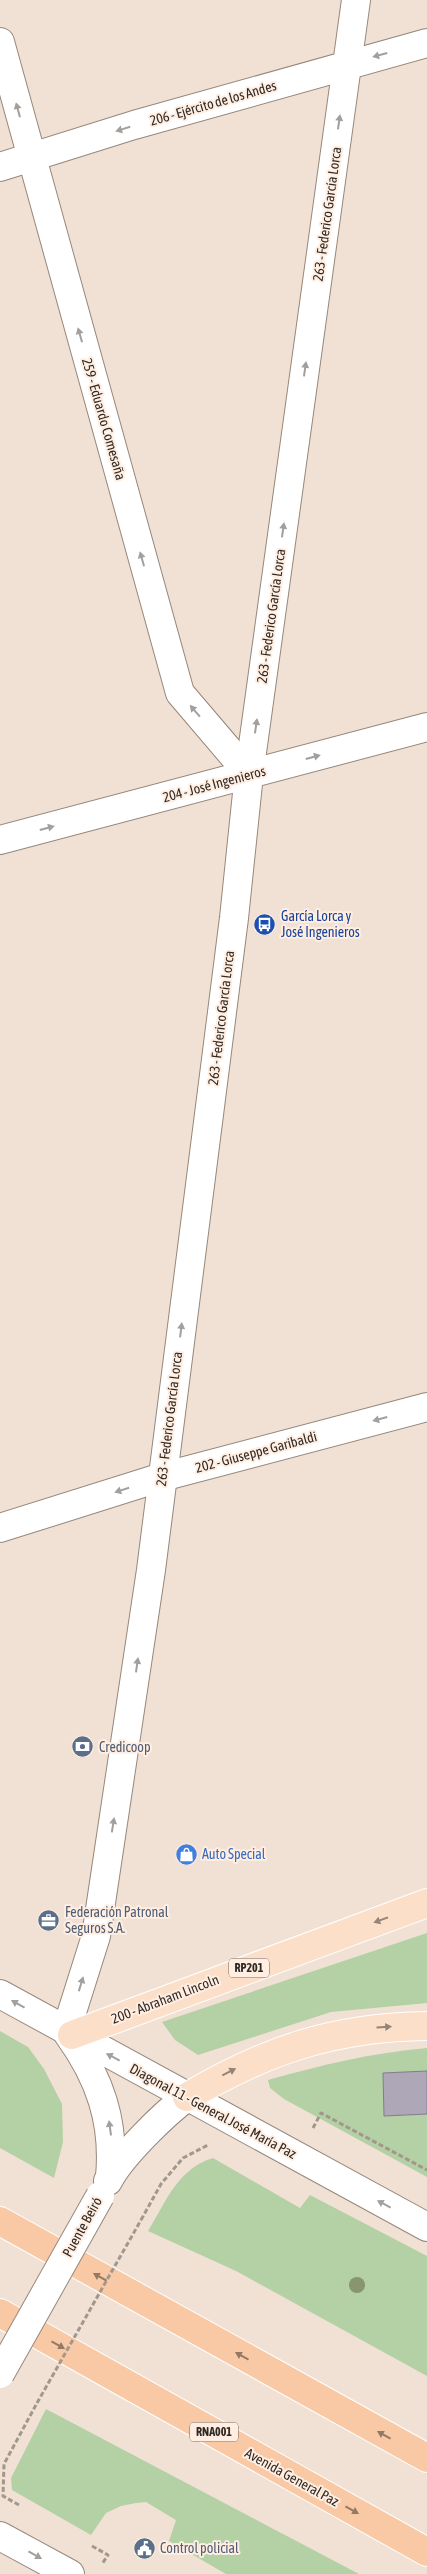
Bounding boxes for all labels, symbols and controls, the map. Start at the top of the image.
one-way arrow [372,52,387,60]
street label: 206 - Ejército de los Andes [148,77,278,129]
one-way arrow [14,103,22,118]
one-way arrow [336,113,344,129]
one-way arrow [115,125,130,133]
street label: 263 - Federico García Lorca [310,146,344,282]
one-way arrow [76,327,84,342]
street label: 259 - Eduardo Comesaña [79,356,129,482]
one-way arrow [301,361,309,377]
one-way arrow [279,522,287,538]
street label: 263 - Federico García Lorca [254,548,288,684]
one-way arrow [138,551,146,566]
one-way arrow [189,705,201,717]
one-way arrow [252,718,260,734]
one-way arrow [306,753,321,761]
street label: 204 - José Ingenieros [161,763,267,805]
one-way arrow [40,823,55,831]
place label: García Lorca y José Ingenieros [281,908,360,940]
bus stop icon: García Lorca y José Ingenieros [253,912,277,936]
street label: 263 - Federico García Lorca [205,950,237,1086]
one-way arrow [177,1322,185,1338]
street label: 263 - Federico García Lorca [153,1351,185,1487]
one-way arrow [372,1415,387,1423]
street label: 202 - Giuseppe Garibaldi [193,1428,319,1476]
one-way arrow [114,1486,129,1494]
one-way arrow [134,1656,142,1672]
bank icon: Credicoop [71,1735,95,1759]
place label: Credicoop [99,1739,151,1755]
one-way arrow [109,1817,117,1833]
shop icon: Auto Special [174,1842,198,1866]
place label: Auto Special [202,1846,266,1862]
place label: Federación Patronal Seguros S.A. [65,1904,169,1936]
office icon: Federación Patronal Seguros S.A. [37,1908,61,1932]
one-way arrow [373,1916,388,1924]
road number: RP201 [229,1959,269,1978]
street label: 200 - Abraham Lincoln [109,1971,221,2027]
one-way arrow [77,1977,85,1992]
one-way arrow [11,1999,24,2008]
one-way arrow [377,2023,393,2031]
one-way arrow [106,2053,121,2061]
street label: Diagonal 11 - General José María Paz [127,2060,299,2162]
one-way arrow [222,2068,237,2076]
one-way arrow [106,2120,114,2136]
street label: Puente Beiró [59,2194,105,2260]
one-way arrow [377,2200,391,2208]
one-way arrow [94,2272,107,2281]
one-way arrow [50,2341,65,2349]
one-way arrow [236,2351,249,2360]
road number: RNA001 [190,2422,238,2442]
one-way arrow [378,2430,391,2439]
street label: Avenida General Paz [242,2445,342,2509]
one-way arrow [345,2506,359,2515]
public building icon: Control policial [132,2536,156,2560]
place label: Control policial [160,2540,239,2556]
one-way arrow [28,2551,42,2559]

